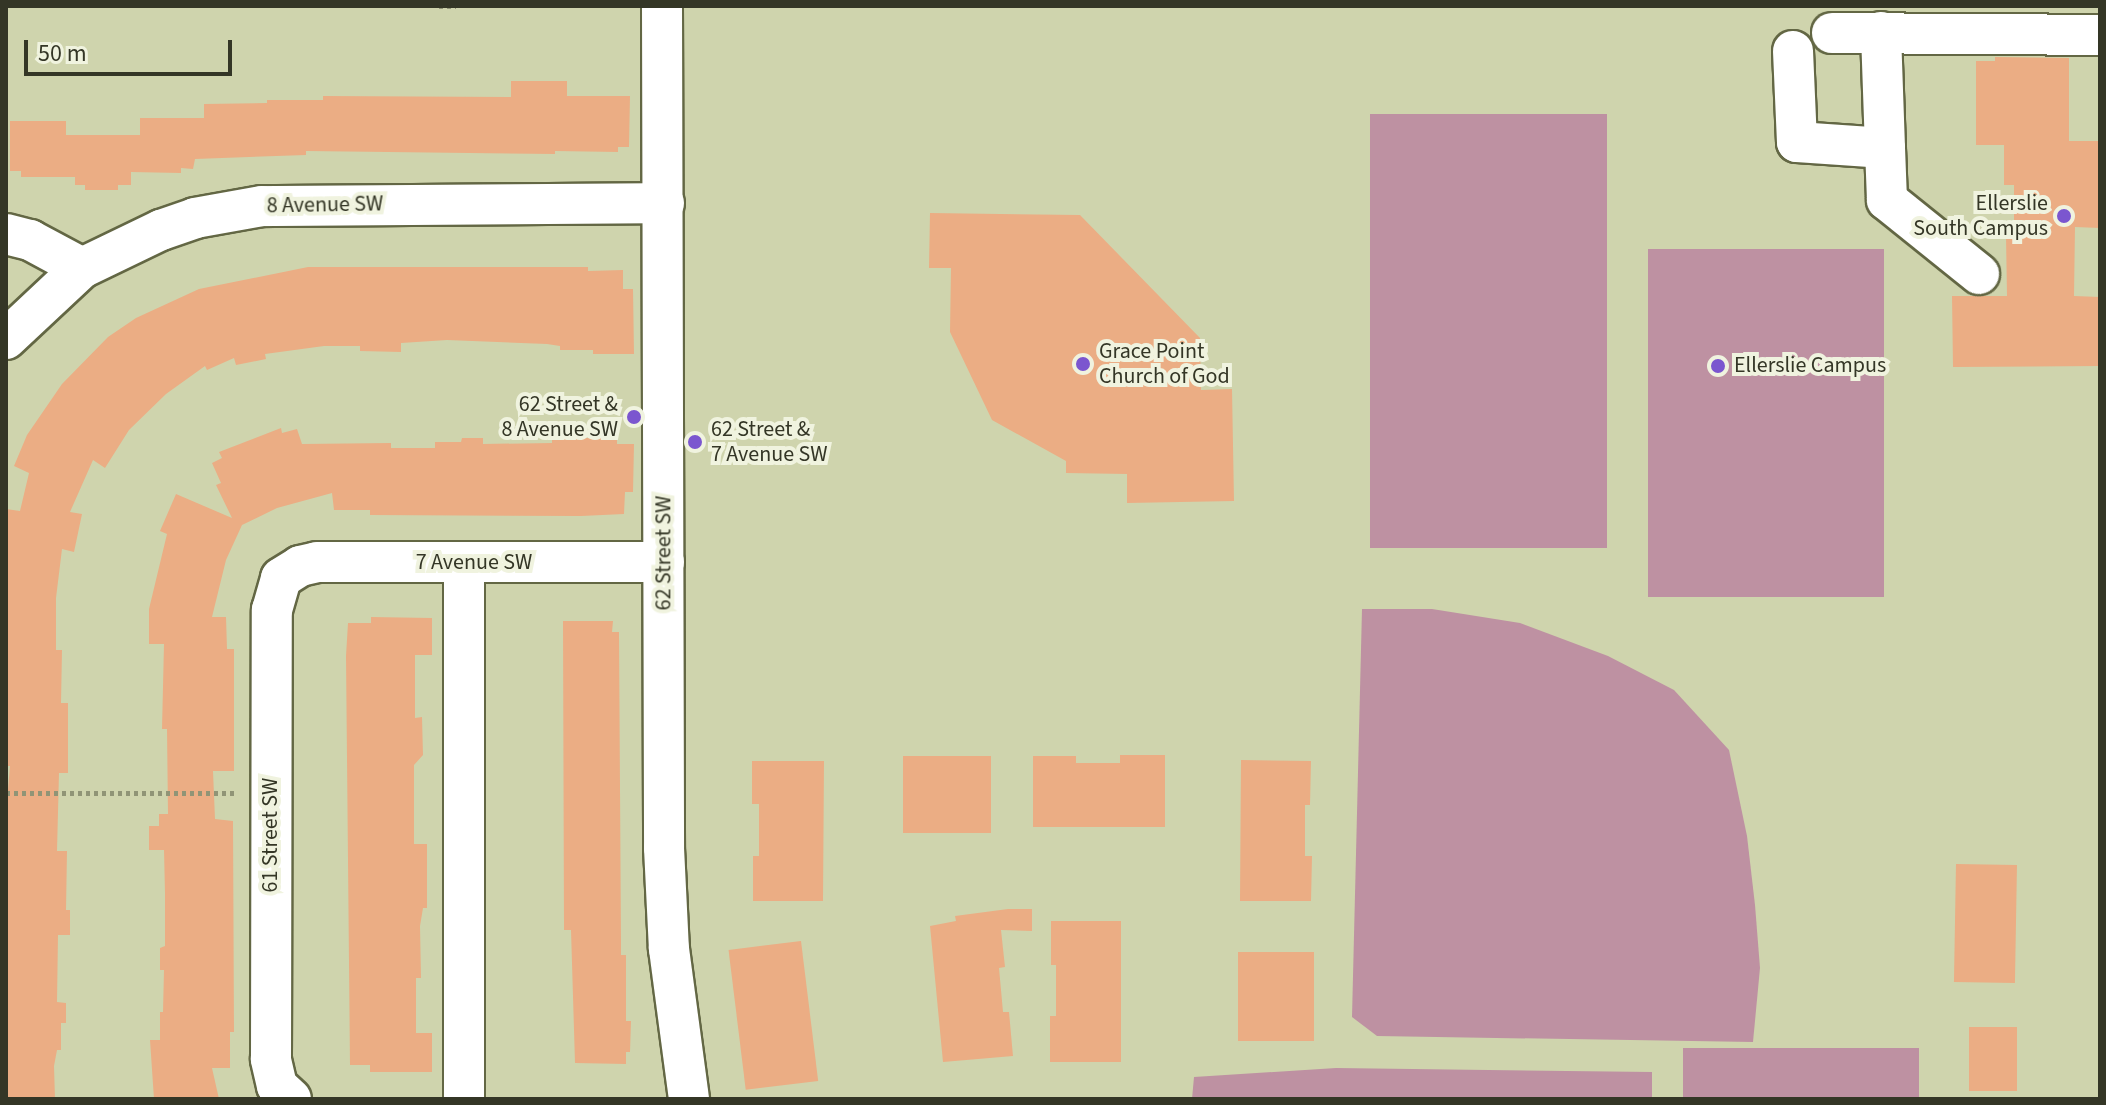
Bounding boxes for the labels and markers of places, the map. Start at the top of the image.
place label: Ellerslie South Campus [1913,190,2048,242]
marker: Ellerslie South Campus [2055,207,2073,225]
place label: Grace Point Church of God [1099,338,1230,390]
place label: Ellerslie Campus [1734,353,1886,379]
marker: Grace Point Church of God [1074,355,1092,373]
marker: Ellerslie Campus [1709,357,1727,375]
place label: 62 Street & 8 Avenue SW [501,391,618,442]
marker: 62 Street & 8 Avenue SW [625,408,643,426]
place label: 62 Street & 7 Avenue SW [711,416,828,468]
marker: 62 Street & 7 Avenue SW [686,433,704,451]

